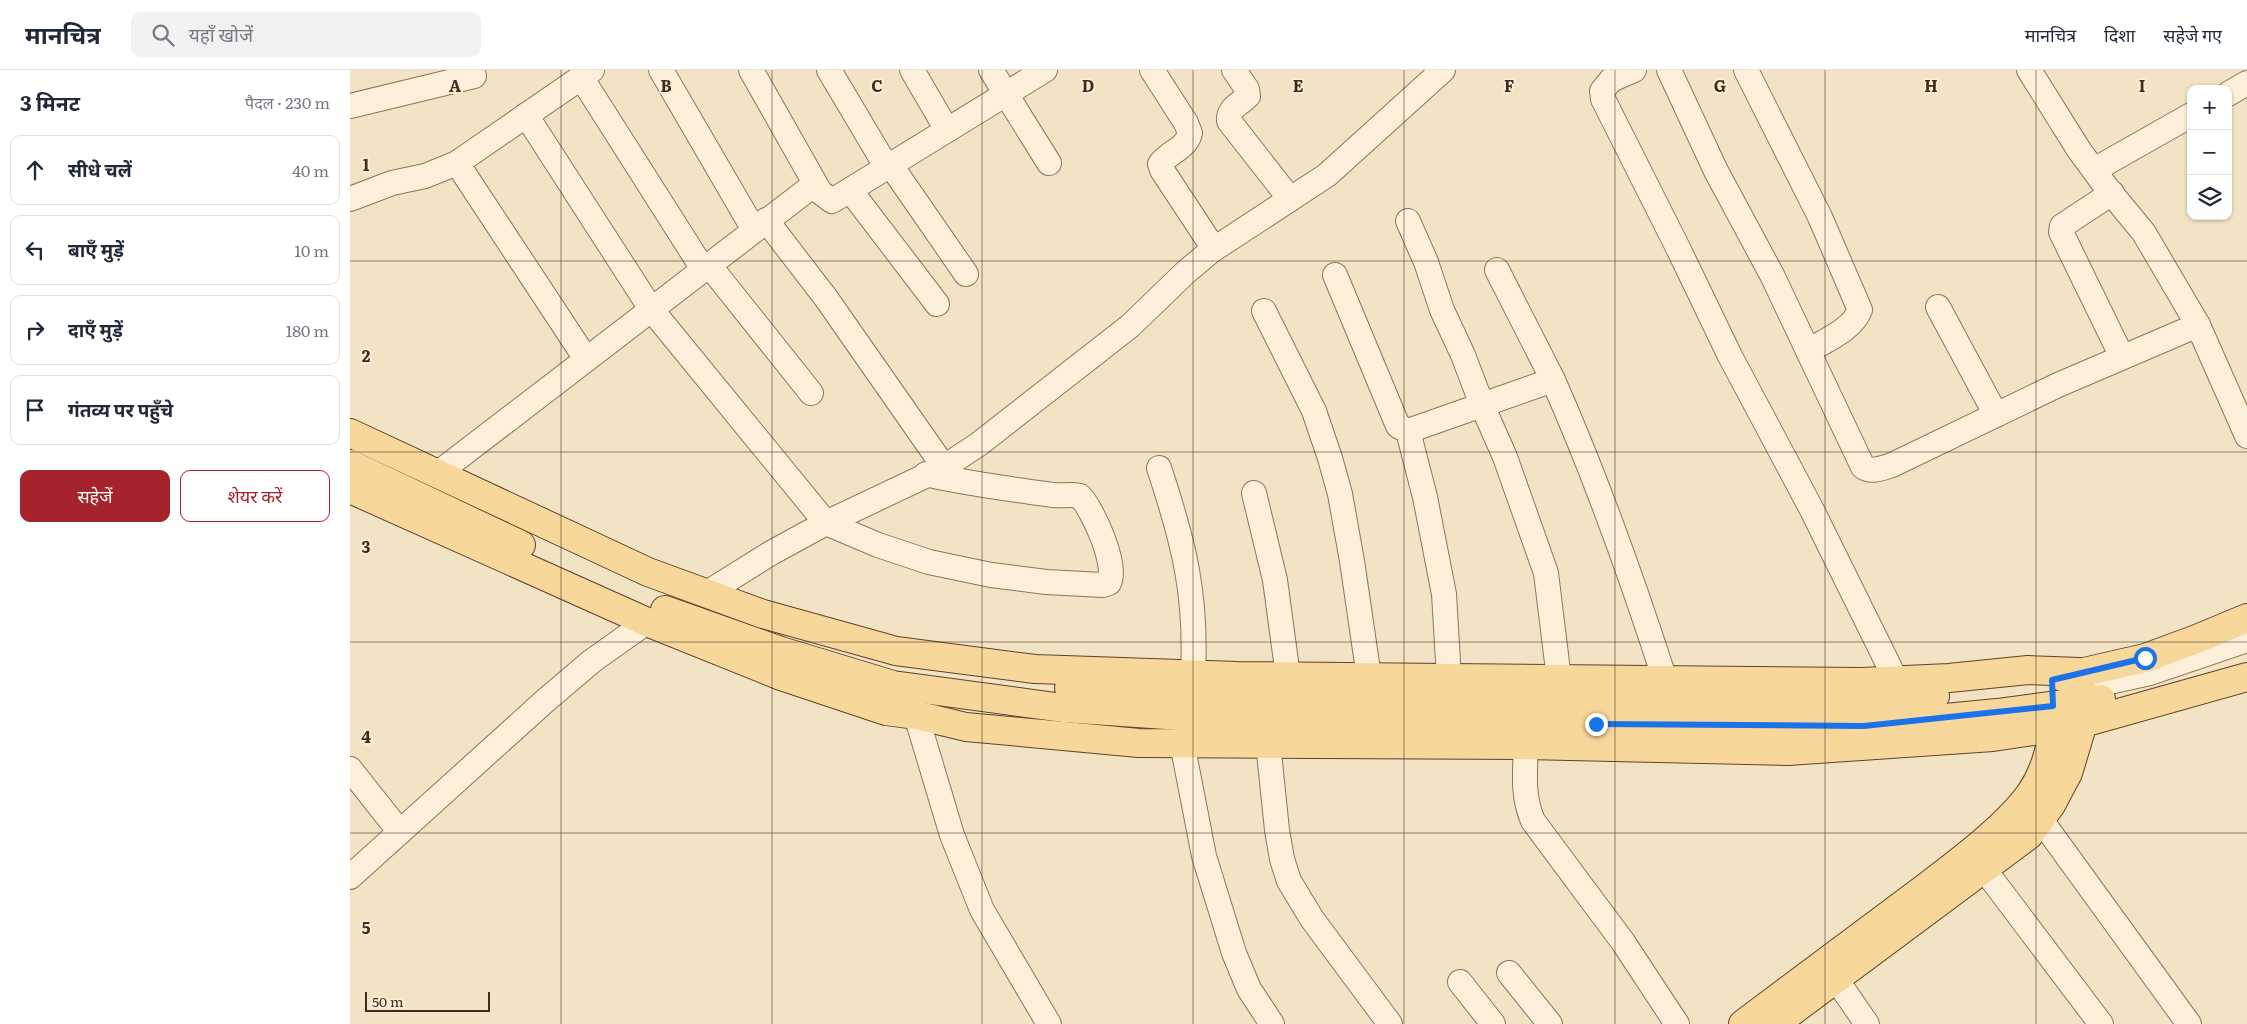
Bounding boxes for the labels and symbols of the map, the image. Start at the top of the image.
text: A [449,73,461,97]
text: B [660,73,672,97]
text: C [871,73,883,97]
text: D [1082,73,1094,97]
text: E [1293,73,1304,97]
text: F [1504,73,1514,97]
text: G [1714,73,1726,97]
text: H [1924,73,1938,97]
text: I [2139,73,2145,97]
text: 1 [363,152,370,176]
text: 2 [362,343,371,367]
text: 3 [362,534,371,558]
route start [2134,647,2157,670]
route end [1585,713,1608,736]
text: 4 [361,724,371,748]
text: 5 [362,915,371,939]
scale bar [365,989,490,1012]

